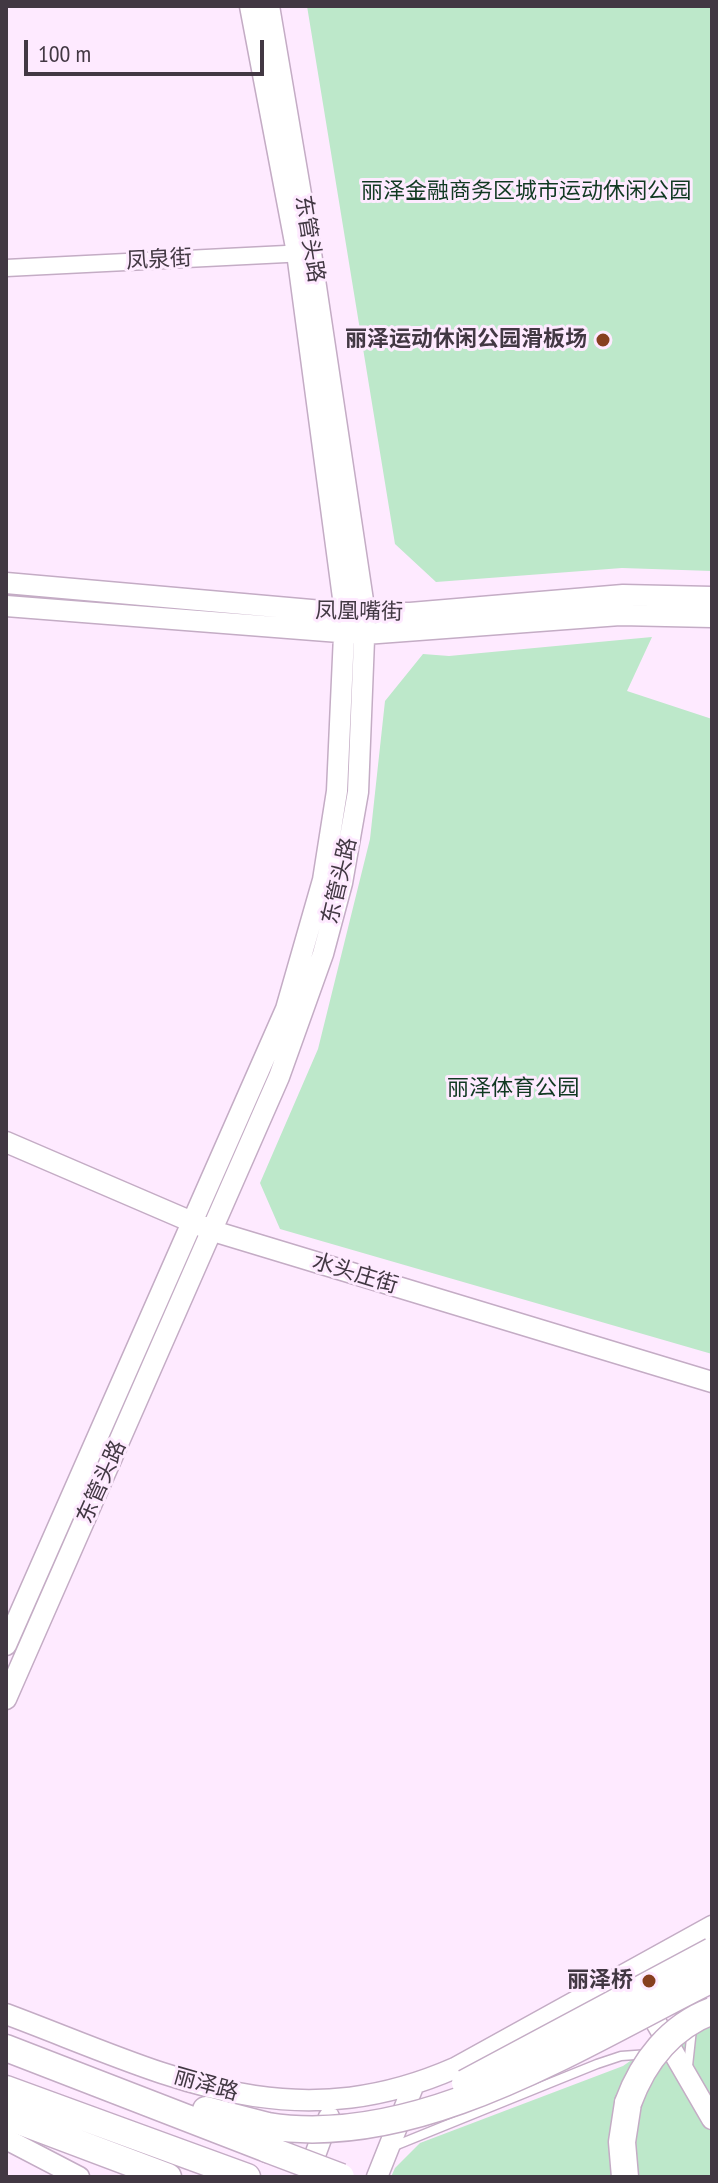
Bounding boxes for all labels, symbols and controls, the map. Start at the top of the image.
scale bar [28,24,268,74]
text: 100 m [38,38,91,69]
park label: 丽泽金融商务区城市运动休闲公园 [361,179,691,205]
street label: 东管头路 [289,193,329,285]
street label: 凤泉街 [125,245,193,275]
place label: 丽泽运动休闲公园滑板场 [345,327,587,353]
marker: 丽泽运动休闲公园滑板场 [594,331,612,349]
street label: 凤凰嘴街 [315,598,403,626]
street label: 东管头路 [317,835,363,927]
park label: 丽泽体育公园 [447,1076,579,1102]
street label: 水头庄街 [309,1249,401,1299]
street label: 东管头路 [72,1436,132,1528]
place label: 丽泽桥 [567,1968,633,1994]
marker: 丽泽桥 [640,1972,658,1990]
street label: 丽泽路 [171,2063,241,2107]

